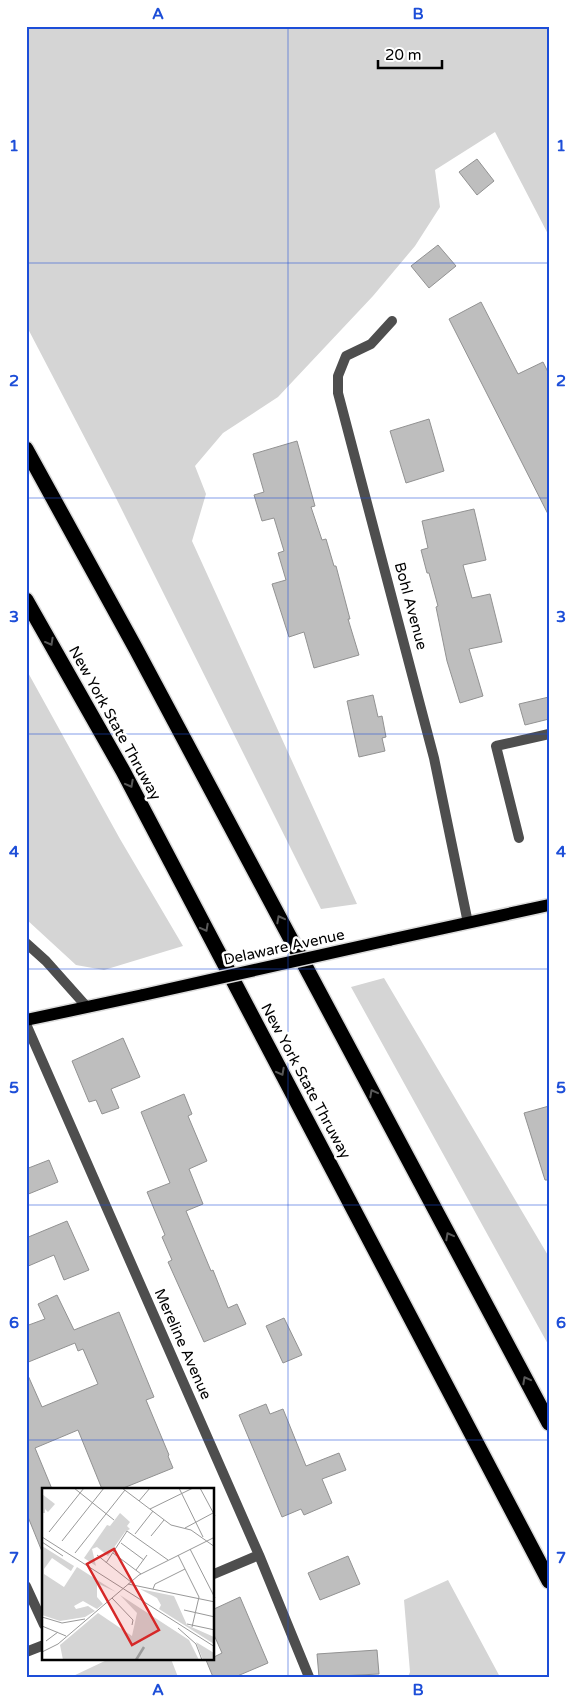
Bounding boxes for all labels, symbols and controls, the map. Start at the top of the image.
text: A [152,4,164,24]
text: B [412,4,424,24]
scale bar [378,38,441,70]
text: 20 m [385,46,422,64]
text: 1 [9,136,19,156]
text: 1 [556,136,566,156]
text: 2 [9,371,19,391]
text: 2 [556,371,566,391]
street label: Bohl Avenue [391,560,431,652]
text: 3 [9,607,19,627]
text: 3 [556,607,566,627]
one-way arrow [44,637,54,646]
street label: New York State Thruway [65,643,165,803]
one-way arrow [124,779,134,788]
text: 4 [9,842,19,862]
text: 4 [556,842,566,862]
one-way arrow [276,915,286,924]
one-way arrow [199,923,209,932]
street label: Delaware Avenue [222,925,346,969]
street label: New York State Thruway [257,1000,355,1162]
one-way arrow [275,1067,285,1076]
text: 5 [9,1078,19,1098]
text: 5 [556,1078,566,1098]
one-way arrow [369,1089,379,1098]
one-way arrow [446,1233,456,1242]
street label: Mereline Avenue [150,1286,216,1402]
text: 6 [9,1313,19,1333]
text: 6 [556,1313,566,1333]
one-way arrow [522,1376,532,1385]
inset map [42,1488,215,1660]
text: 7 [9,1548,19,1568]
text: 7 [556,1548,566,1568]
text: A [152,1680,164,1700]
text: B [412,1680,424,1700]

